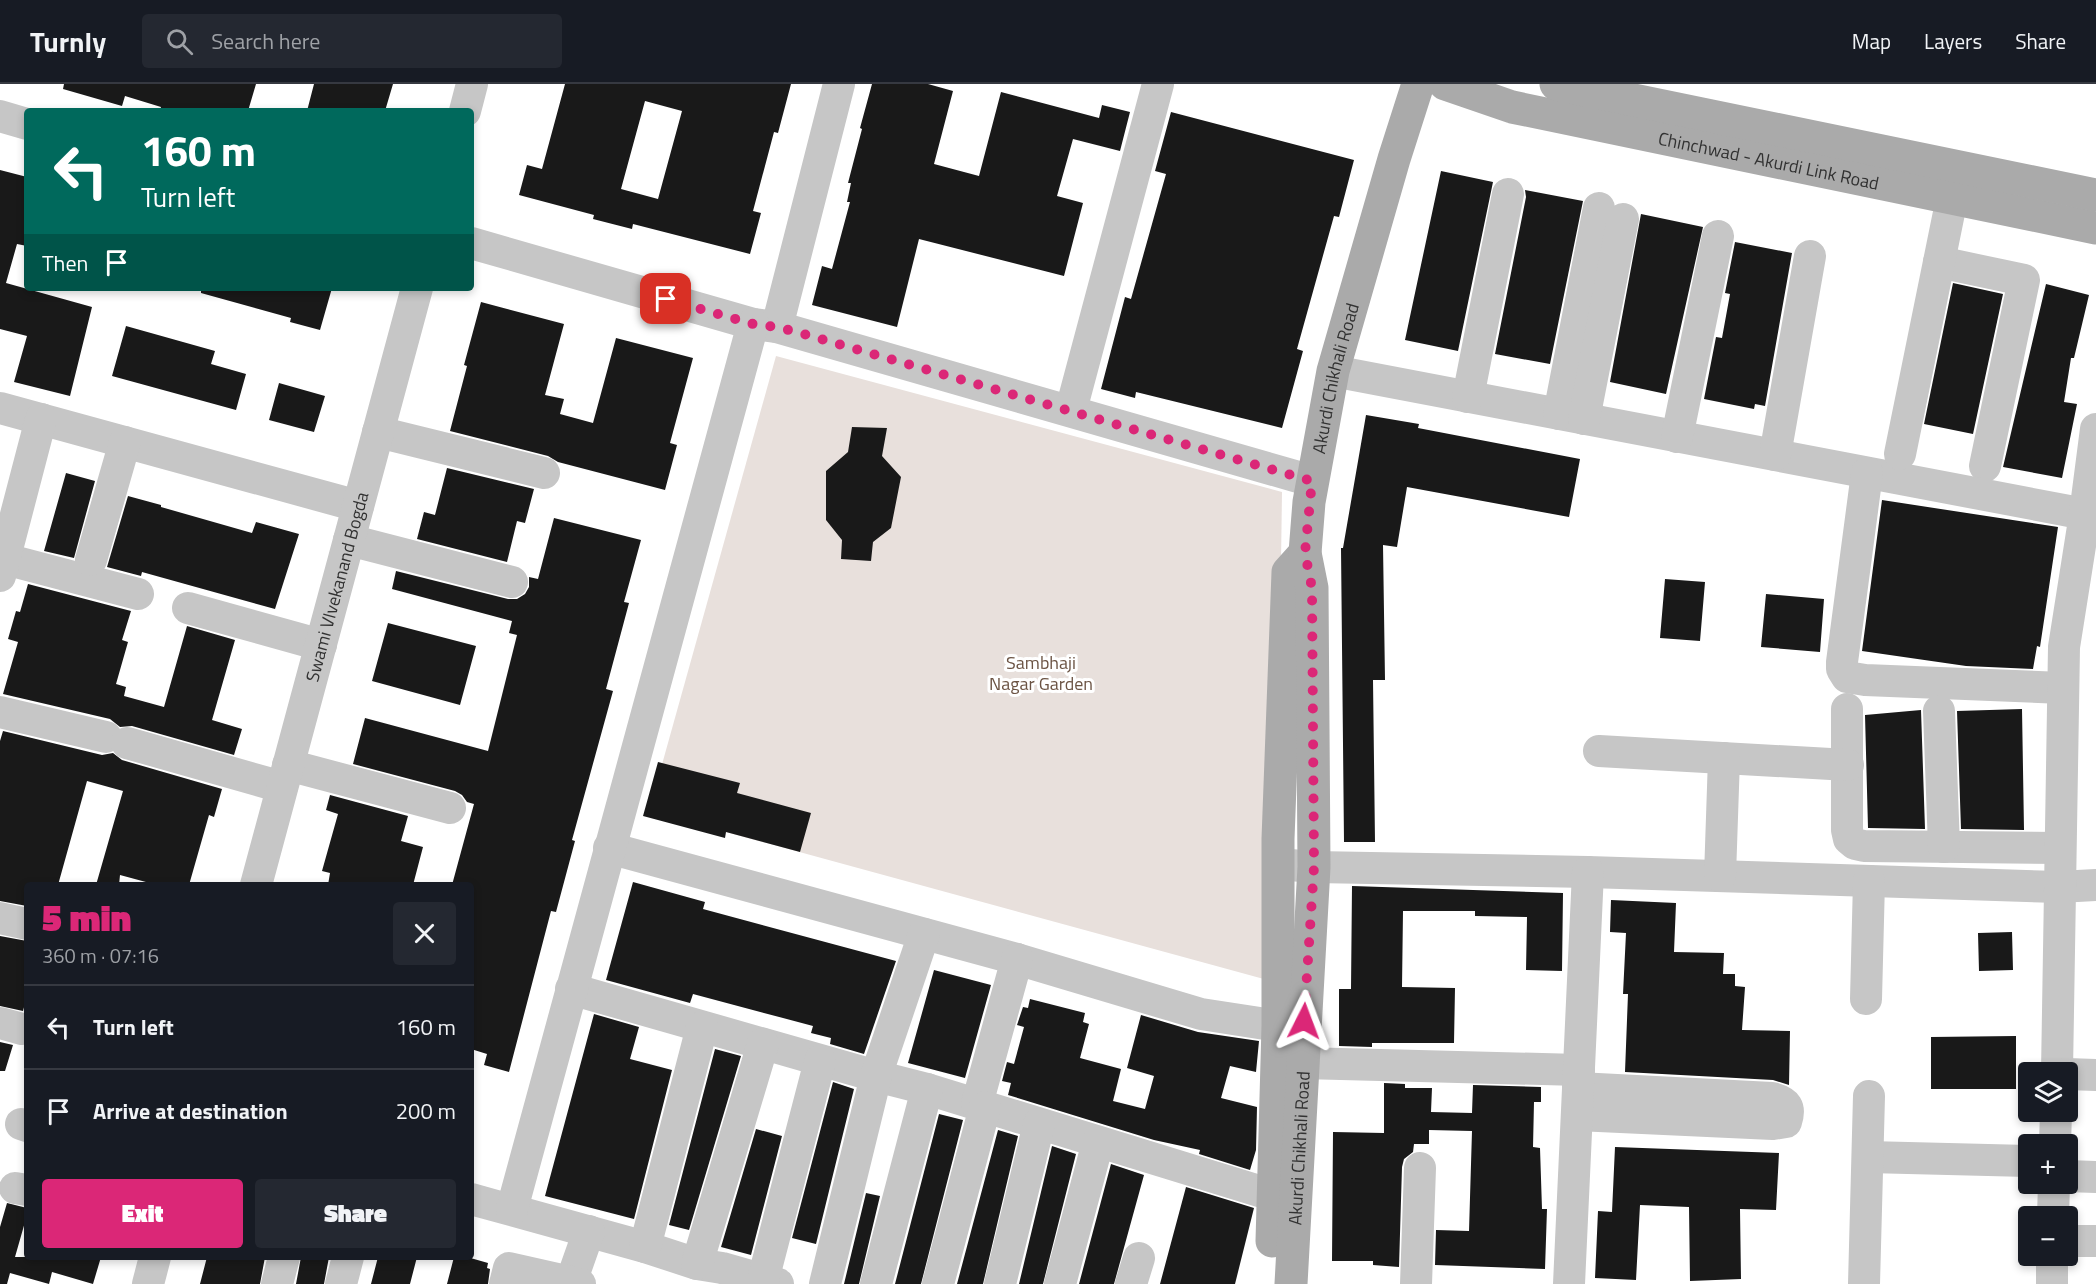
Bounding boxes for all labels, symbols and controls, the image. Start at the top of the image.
search box [142,14,562,68]
text: Turnly [30,20,106,63]
text: Search here [211,24,320,58]
icon: search [163,25,196,58]
text: Map [1852,25,1891,57]
text: Layers [1924,25,1982,57]
text: Share [2015,25,2066,57]
text: 160 m [141,118,256,182]
street label: Chinchwad - Akurdi Link Road [1656,124,1882,196]
icon: left [42,132,120,210]
text: Turn left [141,176,235,217]
text: Then [42,246,88,280]
icon: arrive [100,246,133,279]
pin [640,273,691,324]
icon: arrive [649,282,682,315]
street label: Akurdi Chikhali Road [1305,300,1365,456]
street label: Swami VIvekanand Bogda [298,489,375,685]
park label: Sambhaji Nagar Garden [989,649,1093,697]
text: 5 min [42,890,131,945]
button: close [393,902,456,965]
text: 360 m · 07:16 [42,940,159,971]
position arrow [1272,989,1336,1053]
text: Turn left [93,1010,174,1044]
text: 160 m [396,1010,456,1044]
icon: left [42,1011,75,1044]
map controls [2018,1062,2078,1266]
button: layers [2018,1062,2078,1122]
street label: Akurdi Chikhali Road [1281,1070,1316,1226]
text: Arrive at destination [93,1094,288,1128]
text: 200 m [396,1094,456,1128]
icon: arrive [42,1095,75,1128]
button: + [2018,1134,2078,1194]
button: Exit [42,1179,243,1248]
button: Share [255,1179,456,1248]
button: − [2018,1206,2078,1266]

